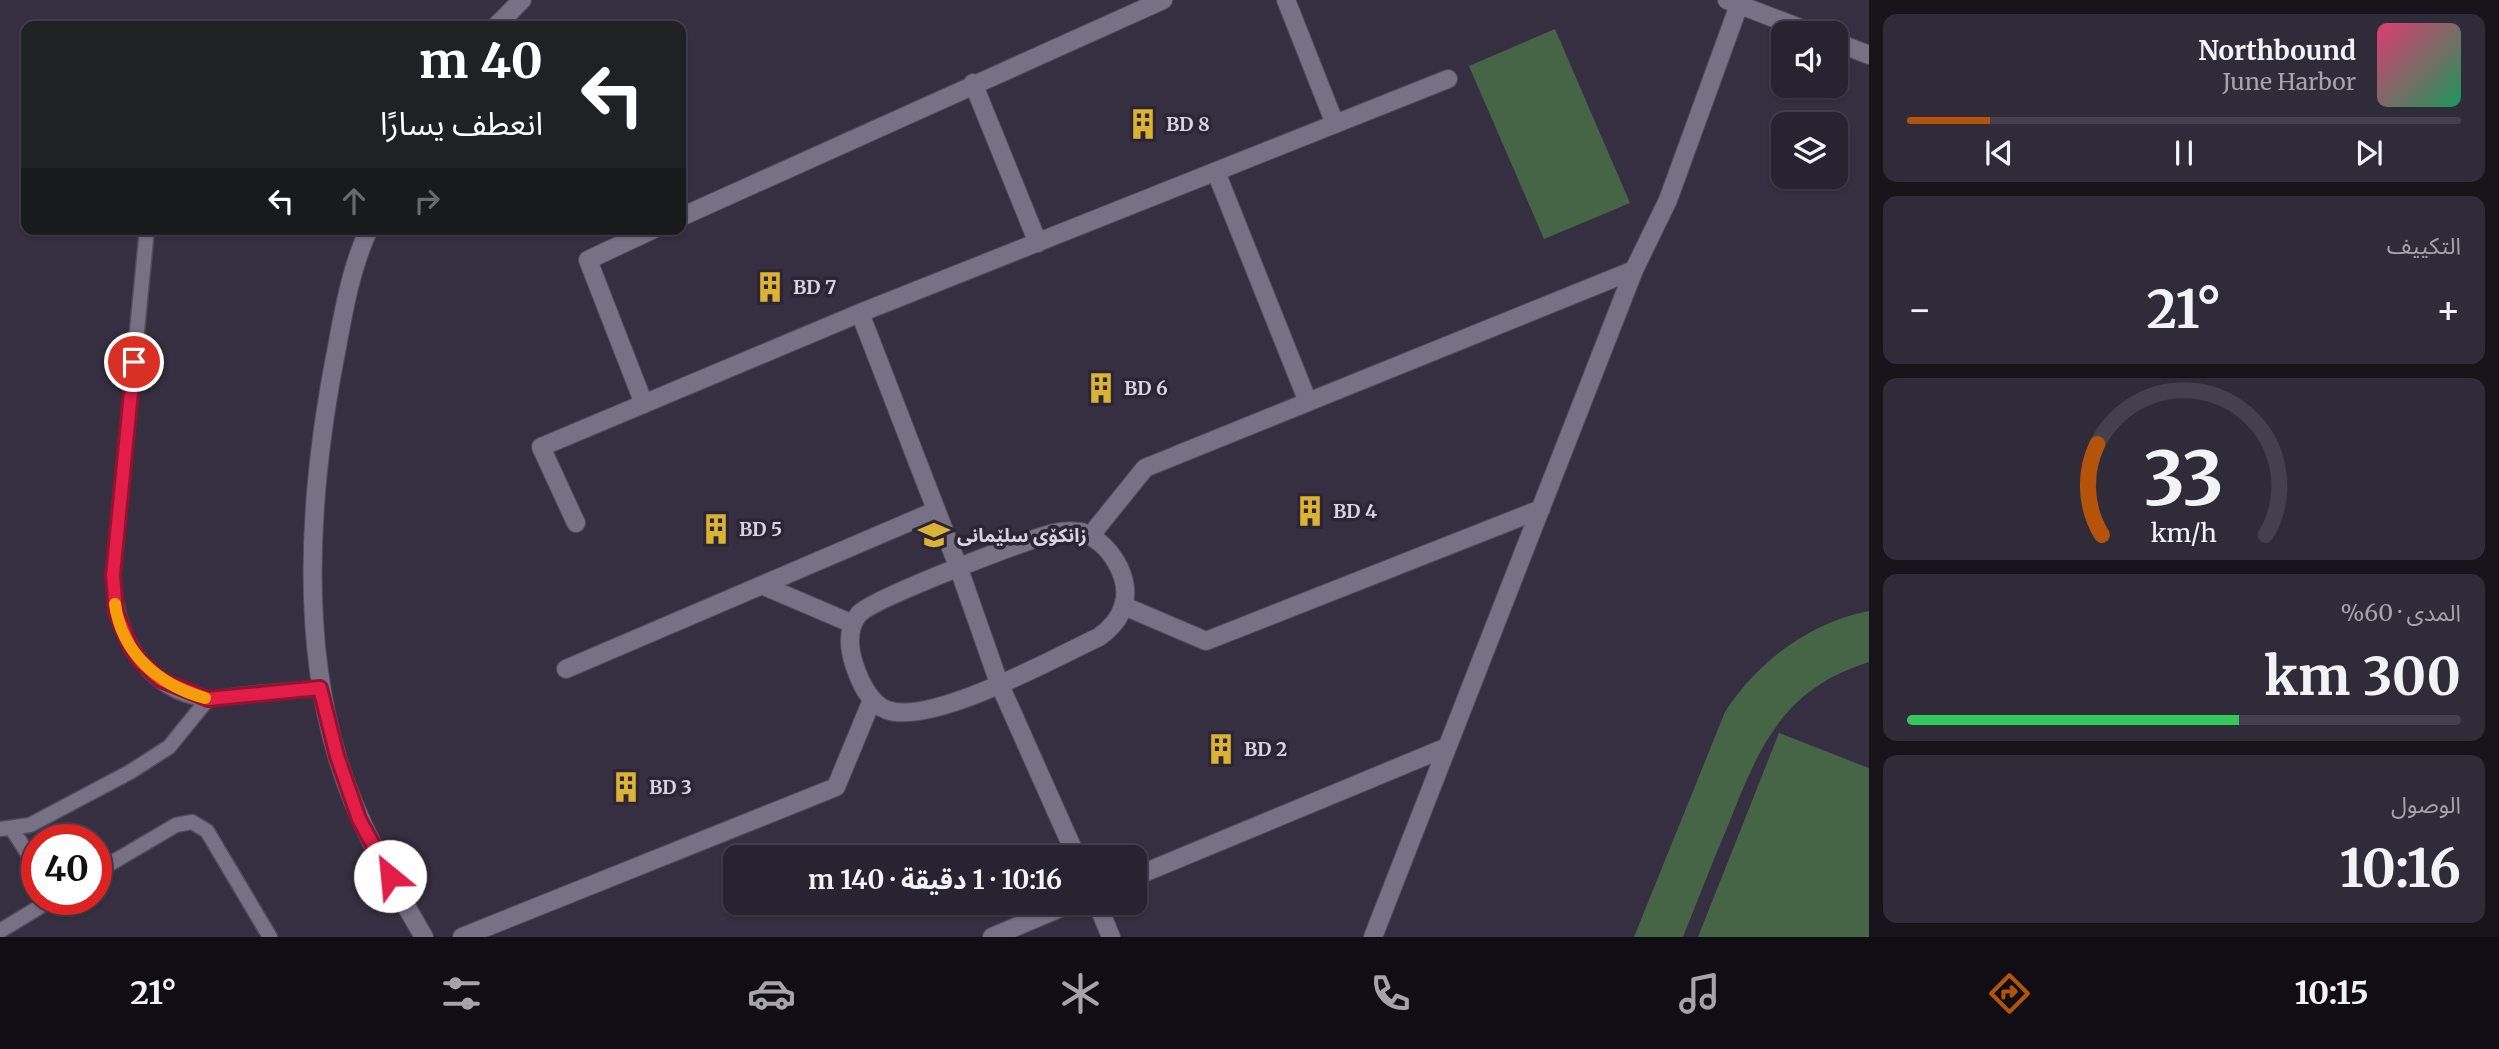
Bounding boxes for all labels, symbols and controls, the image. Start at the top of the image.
map controls [1771,21,1848,189]
button: sound [1771,21,1848,98]
text: 40 m [419,30,543,91]
text: Northbound [2198,34,2356,67]
icon: left [567,49,658,140]
text: June Harbor [2223,67,2356,96]
text: انعطف يسارًا [380,104,543,144]
building icon: BD 8 [1126,107,1160,141]
place label: BD 8 [1166,112,1210,136]
button: layers [1771,112,1848,189]
icon: previous [1980,134,2018,172]
icon: pause [2165,134,2203,172]
icon: next [2350,134,2388,172]
icon: left [262,182,300,220]
icon: ahead [335,182,373,220]
icon: right [408,182,446,220]
text: التكييف [2387,231,2461,260]
building icon: BD 7 [753,270,787,304]
place label: BD 7 [793,275,836,299]
text: 21° [2146,277,2222,342]
text: − [1907,286,1932,333]
text: + [2436,286,2461,333]
pin [104,332,164,392]
icon: arrive [115,343,153,381]
building icon: BD 6 [1084,371,1118,405]
place label: BD 6 [1124,376,1168,400]
text: 33 [2144,433,2224,525]
building icon: BD 4 [1293,494,1327,528]
place label: BD 4 [1333,499,1377,523]
building icon: BD 5 [699,512,733,546]
text: km/h [2151,516,2217,548]
place label: BD 5 [739,517,782,541]
school or university icon: زانکۆی سلێمانی [917,518,951,552]
place label: زانکۆی سلێمانی [957,523,1087,547]
text: المدى · 60% [2341,598,2461,627]
text: 300 km [2264,644,2461,709]
building icon: BD 2 [1204,732,1238,766]
place label: BD 2 [1244,737,1287,761]
building icon: BD 3 [609,770,643,804]
place label: BD 3 [649,775,692,799]
text: الوصول [2391,790,2461,819]
speed limit sign: 40 [21,824,112,915]
text: 10:16 [2340,836,2461,901]
position arrow [353,839,427,913]
text: 10:16 · 1 دقيقة · 140 m [808,863,1062,896]
icon: filters [437,969,486,1018]
icon: car [747,969,796,1018]
icon: climate [1056,969,1105,1018]
icon: phone [1366,969,1415,1018]
icon: music [1675,969,1724,1018]
icon: directions [1985,969,2034,1018]
text: 21° [130,973,177,1013]
text: 10:15 [2295,973,2369,1013]

